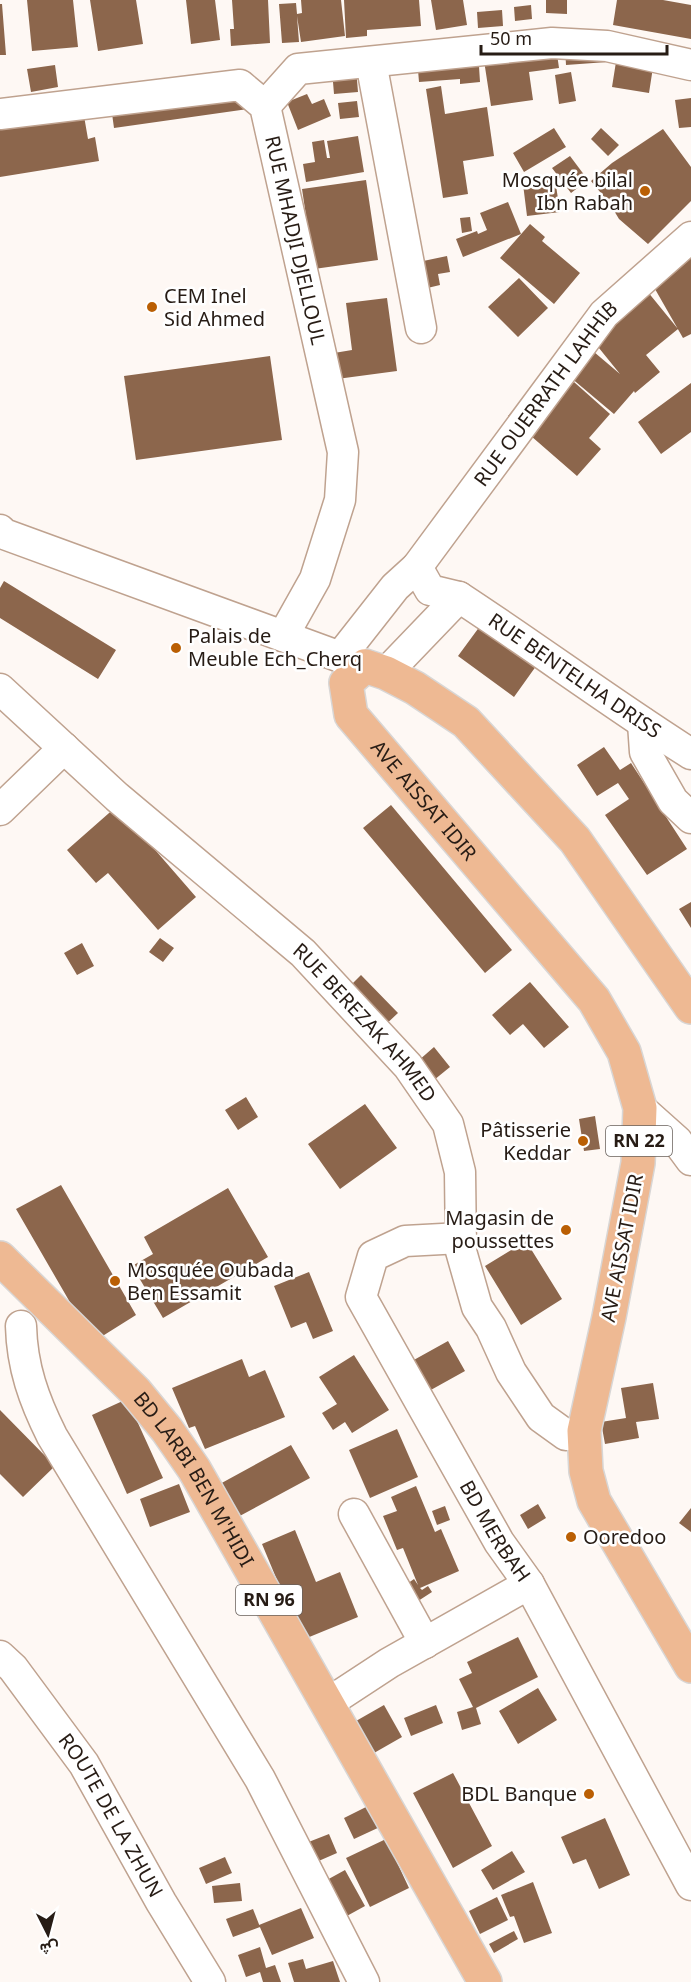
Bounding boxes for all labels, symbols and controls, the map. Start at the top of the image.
scale bar [481,18,667,56]
text: 50 m [490,26,532,50]
street label: RUE MHADJI DJELLOUL [259,133,332,347]
place label: Mosquée bilal Ibn Rabah [502,166,633,216]
marker: Mosquée bilal Ibn Rabah [638,184,652,198]
place label: CEM Inel Sid Ahmed [164,282,265,332]
street label: RUE OUERRATH LAHHIB [467,294,623,491]
marker: CEM Inel Sid Ahmed [145,300,159,314]
street label: RUE BENTELHA DRISS [483,606,667,744]
place label: Palais de Meuble Ech_Cherq [188,622,362,672]
marker: Palais de Meuble Ech_Cherq [169,641,183,655]
street label: AVE AISSAT IDIR [365,734,483,866]
street label: RUE BEREZAK AHMED [288,936,443,1107]
place label: Pâtisserie Keddar [480,1116,571,1166]
road number: RN 22 [606,1126,672,1156]
marker: Pâtisserie Keddar [576,1134,590,1148]
street label: AVE AISSAT IDIR [594,1171,649,1324]
place label: Magasin de poussettes [445,1204,554,1254]
marker: Magasin de poussettes [559,1223,573,1237]
place label: Mosquée Oubada Ben Essamit [127,1256,294,1306]
marker: Mosquée Oubada Ben Essamit [108,1274,122,1288]
street label: BD LARBI BEN M'HIDI [128,1386,261,1571]
street label: BD MERBAH [454,1475,537,1587]
place label: Ooredoo [583,1523,666,1550]
marker: Ooredoo [564,1530,578,1544]
road number: RN 96 [236,1585,302,1615]
street label: ROUTE DE LA ZHUN [53,1728,170,1902]
place label: BDL Banque [461,1780,577,1807]
marker: BDL Banque [582,1787,596,1801]
north arrow [18,1904,78,1964]
text: ش [39,1937,60,1961]

